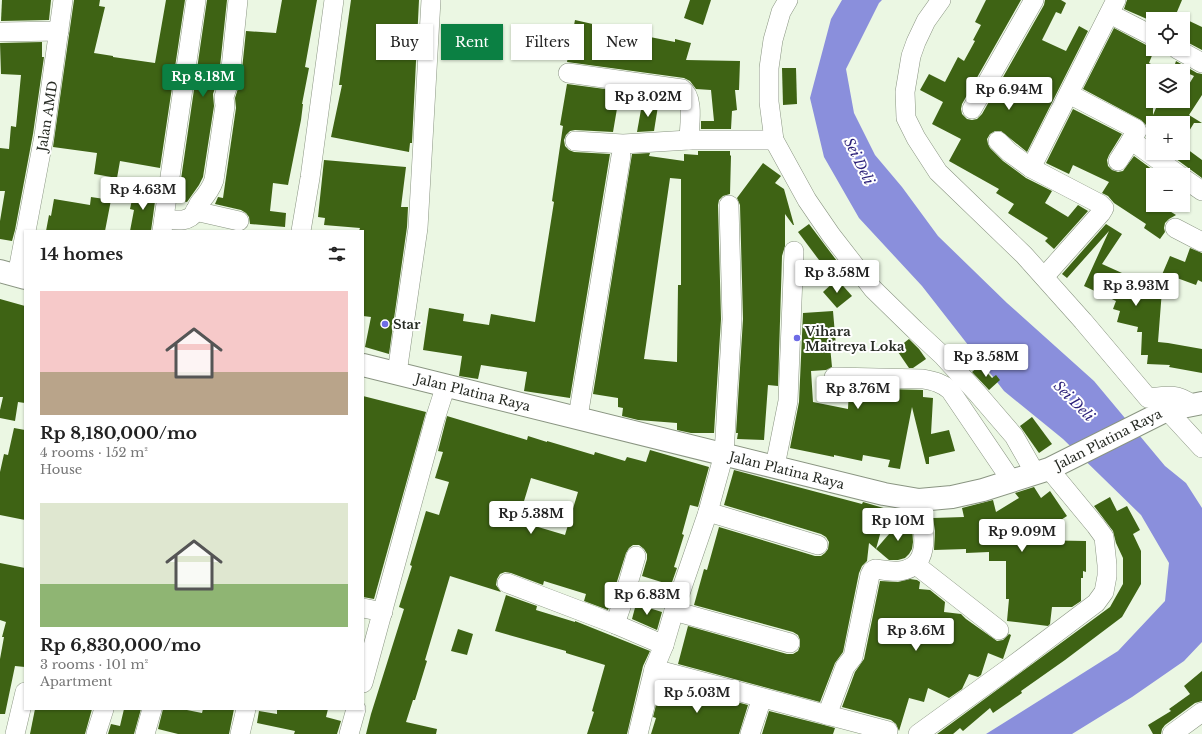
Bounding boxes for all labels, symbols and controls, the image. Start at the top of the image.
map controls [1146,12,1190,212]
button: locate [1146,12,1190,56]
chip: Buy [376,24,433,60]
chip: Rent [441,24,503,60]
chip: Filters [511,24,584,60]
chip: New [592,24,652,60]
pin: Rp 8.18M [162,64,244,98]
button: layers [1146,64,1190,108]
text: Rp 8.18M [171,68,235,85]
pin: Rp 6.94M [968,77,1050,111]
street label: Jalan AMD [33,80,61,155]
text: Rp 6.94M [975,81,1043,98]
pin: Rp 3.02M [607,84,689,118]
text: Rp 3.02M [614,88,682,105]
button: + [1146,116,1190,160]
water label: Sei Deli [840,135,878,188]
button: − [1146,168,1190,212]
pin: Rp 4.63M [102,177,184,211]
text: Rp 4.63M [110,181,176,198]
icon: filters [326,243,348,265]
text: 14 homes [40,244,123,265]
pin: Rp 3.58M [796,260,878,294]
text: Rp 3.58M [804,264,870,281]
pin: Rp 3.93M [1095,273,1177,307]
text: Rp 3.93M [1103,277,1169,294]
place label: Star [393,316,421,333]
icon: home [158,317,230,389]
marker: Star [380,319,390,329]
place label: Vihara Maitreya Loka [804,323,905,355]
marker: Vihara Maitreya Loka [792,333,802,343]
pin: Rp 3.58M [945,344,1027,378]
text: Rp 3.58M [953,348,1019,365]
street label: Jalan Platina Raya [412,369,533,415]
pin: Rp 3.76M [817,376,899,410]
water label: Sei Deli [1050,377,1098,425]
text: Rp 3.76M [826,380,890,397]
street label: Jalan Platina Raya [1050,405,1165,475]
text: Rp 8,180,000/mo [40,423,197,444]
text: 4 rooms · 152 m² [40,444,148,461]
street label: Jalan Platina Raya [726,447,847,493]
text: House [40,461,82,478]
pin: Rp 5.38M [490,501,572,535]
text: Rp 5.38M [498,505,564,522]
pin: Rp 10M [865,508,931,542]
text: Rp 10M [871,512,925,529]
pin: Rp 9.09M [981,519,1063,553]
text: Rp 9.09M [988,523,1056,540]
icon: home [158,529,230,601]
pin: Rp 6.83M [606,582,688,616]
text: Rp 6.83M [614,586,680,603]
pin: Rp 3.6M [879,618,953,652]
text: Rp 3.6M [887,622,945,639]
text: Rp 6,830,000/mo [40,635,201,656]
text: 3 rooms · 101 m² [40,656,148,673]
text: Apartment [40,673,112,690]
pin: Rp 5.03M [656,680,738,714]
text: Rp 5.03M [664,684,730,701]

